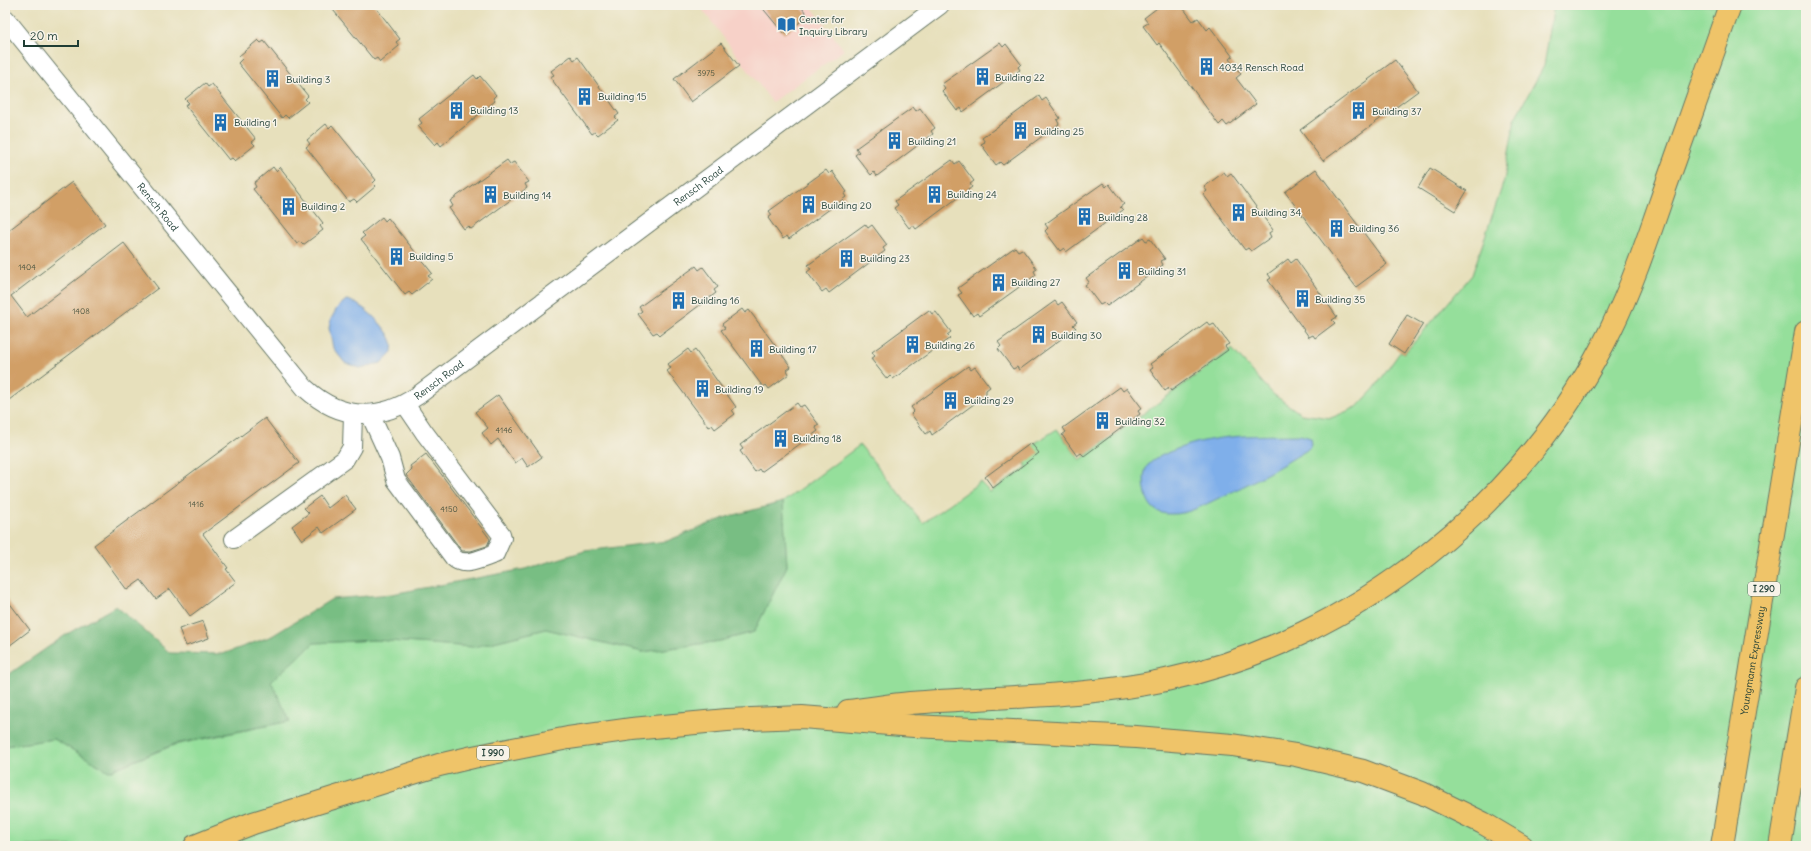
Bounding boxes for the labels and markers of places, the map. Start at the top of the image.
place label: Center for Inquiry Library [799,13,867,38]
library icon: Center for Inquiry Library [776,15,796,35]
building icon: 4034 Rensch Road [1196,57,1216,77]
place label: 4034 Rensch Road [1219,61,1304,74]
building icon: Building 22 [972,67,992,87]
building icon: Building 3 [263,69,283,89]
place label: Building 22 [995,71,1045,84]
place label: Building 3 [286,73,331,86]
building icon: Building 15 [575,86,595,106]
place label: Building 15 [598,90,647,103]
building icon: Building 13 [447,100,467,120]
building icon: Building 37 [1349,101,1369,121]
place label: Building 13 [470,104,519,117]
place label: Building 37 [1372,105,1421,118]
building icon: Building 1 [211,112,231,132]
place label: Building 1 [234,116,277,129]
building icon: Building 25 [1011,121,1031,141]
place label: Building 25 [1034,125,1084,138]
building icon: Building 21 [885,131,905,151]
place label: Building 21 [908,135,956,148]
building icon: Building 24 [924,184,944,204]
building icon: Building 14 [480,185,500,205]
place label: Building 24 [947,188,997,201]
place label: Building 14 [503,189,552,202]
building icon: Building 20 [798,195,818,215]
building icon: Building 2 [278,196,298,216]
place label: Building 20 [821,199,872,212]
place label: Building 2 [301,200,346,213]
building icon: Building 34 [1228,202,1248,222]
place label: Building 34 [1251,206,1301,219]
building icon: Building 28 [1075,207,1095,227]
place label: Building 28 [1098,211,1148,224]
building icon: Building 36 [1326,218,1346,238]
place label: Building 36 [1349,222,1399,235]
building icon: Building 5 [386,246,406,266]
building icon: Building 23 [837,248,857,268]
place label: Building 5 [409,250,454,263]
place label: Building 23 [860,252,910,265]
building icon: Building 31 [1115,261,1135,281]
place label: Building 31 [1138,265,1186,278]
building icon: Building 27 [988,272,1008,292]
place label: Building 27 [1011,276,1060,289]
building icon: Building 35 [1292,289,1312,309]
building icon: Building 16 [668,290,688,310]
place label: Building 35 [1315,293,1365,306]
place label: Building 16 [691,294,740,307]
building icon: Building 30 [1028,325,1048,345]
place label: Building 30 [1051,329,1102,342]
building icon: Building 26 [902,335,922,355]
building icon: Building 17 [746,339,766,359]
place label: Building 26 [925,339,975,352]
place label: Building 17 [769,343,817,356]
building icon: Building 19 [692,379,712,399]
place label: Building 19 [715,383,764,396]
building icon: Building 29 [941,390,961,410]
place label: Building 29 [964,394,1014,407]
building icon: Building 32 [1092,411,1112,431]
place label: Building 32 [1115,415,1165,428]
building icon: Building 18 [770,428,790,448]
place label: Building 18 [793,432,842,445]

